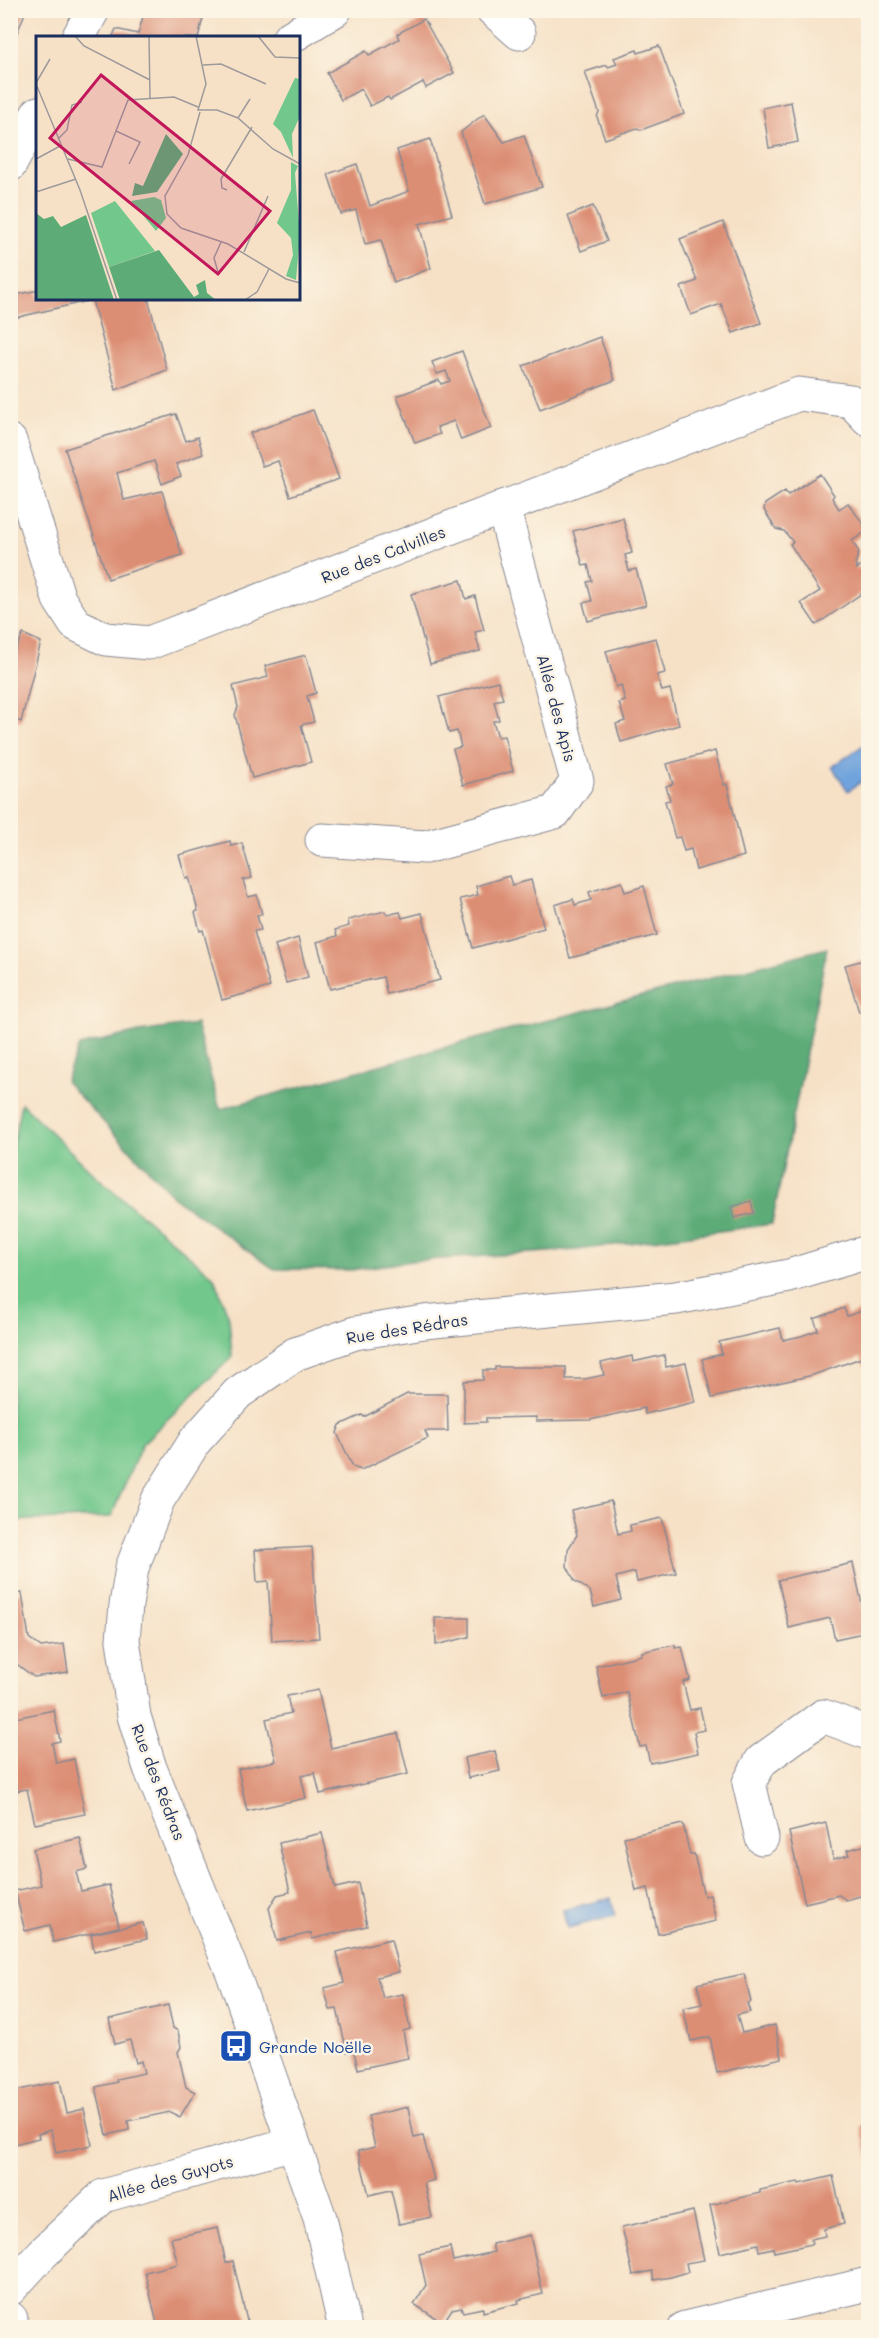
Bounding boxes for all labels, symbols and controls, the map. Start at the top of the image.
inset map [36,36,300,300]
street label: Rue des Calvilles [318,521,448,587]
street label: Allée des Apis [533,652,581,764]
street label: Rue des Rédras [345,1308,469,1348]
street label: Rue des Rédras [127,1721,191,1843]
bus stop icon: Grande Noëlle [218,2028,254,2064]
place label: Grande Noëlle [259,2036,372,2057]
street label: Allée des Guyots [105,2150,235,2206]

